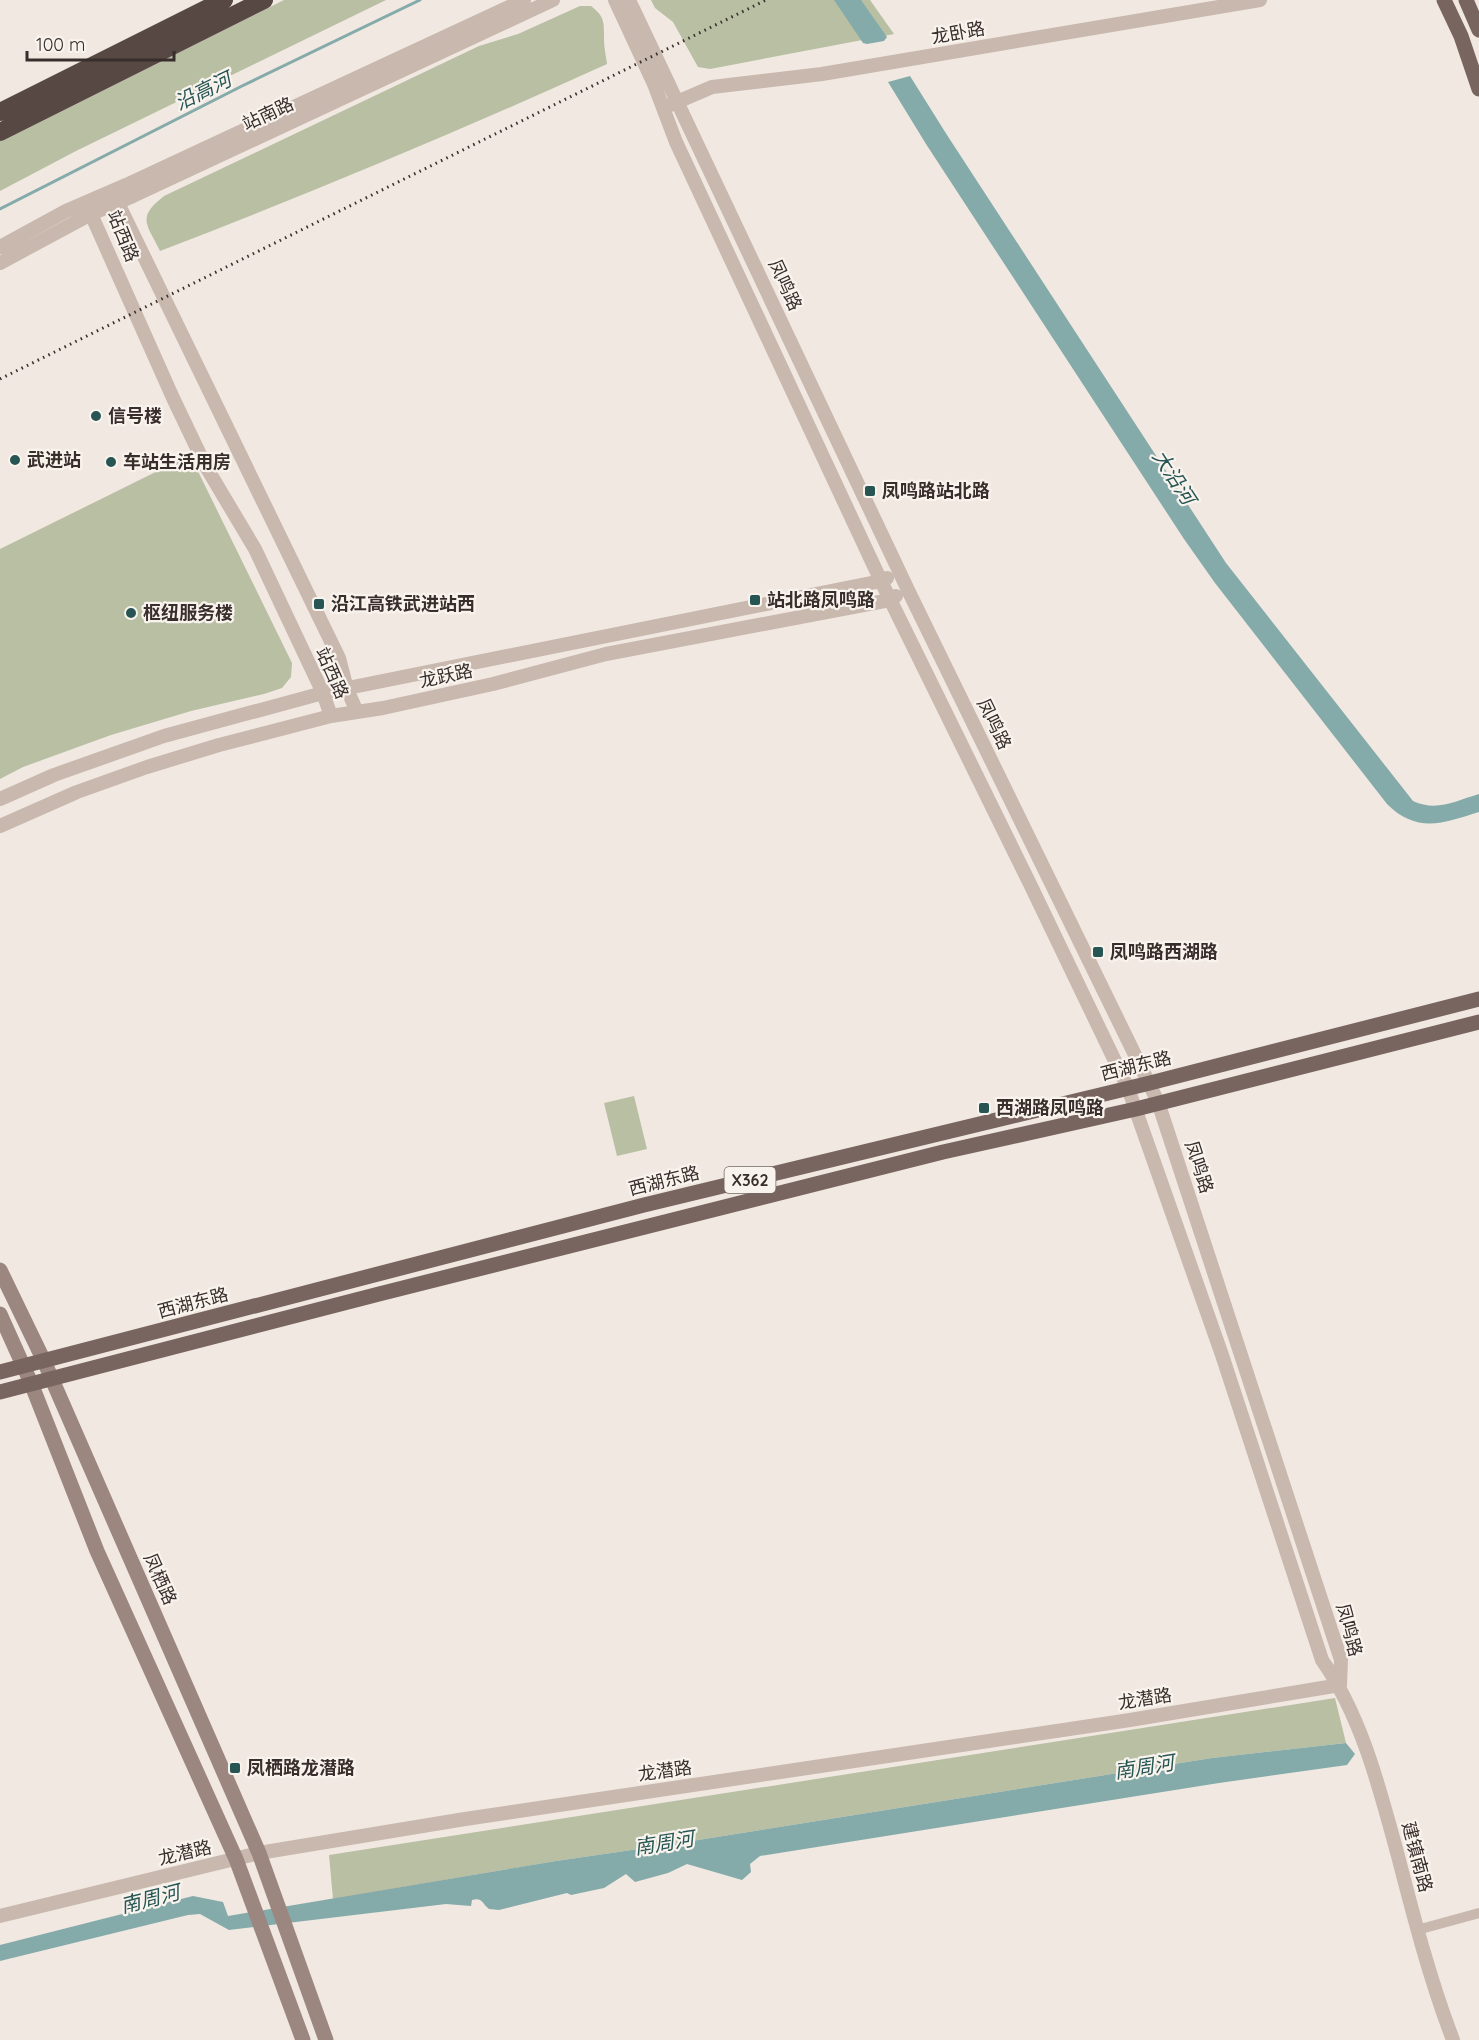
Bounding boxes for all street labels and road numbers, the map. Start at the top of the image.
street label: 龙卧路 [929,16,986,49]
street label: 站南路 [238,92,297,135]
street label: 站西路 [103,206,144,265]
street label: 凤鸣路 [764,255,807,314]
street label: 站西路 [311,643,354,702]
street label: 龙跃路 [417,659,475,692]
street label: 凤鸣路 [972,694,1017,753]
street label: 西湖东路 [1098,1046,1174,1085]
street label: 凤鸣路 [1180,1138,1219,1196]
street label: 西湖东路 [626,1161,702,1200]
road number: X362 [724,1167,776,1193]
street label: 西湖东路 [155,1282,231,1323]
street label: 凤栖路 [139,1549,182,1608]
street label: 凤鸣路 [1331,1601,1368,1659]
street label: 龙潜路 [1116,1683,1173,1714]
street label: 龙潜路 [637,1755,693,1786]
street label: 建镇南路 [1397,1819,1438,1895]
street label: 龙潜路 [156,1835,214,1870]

